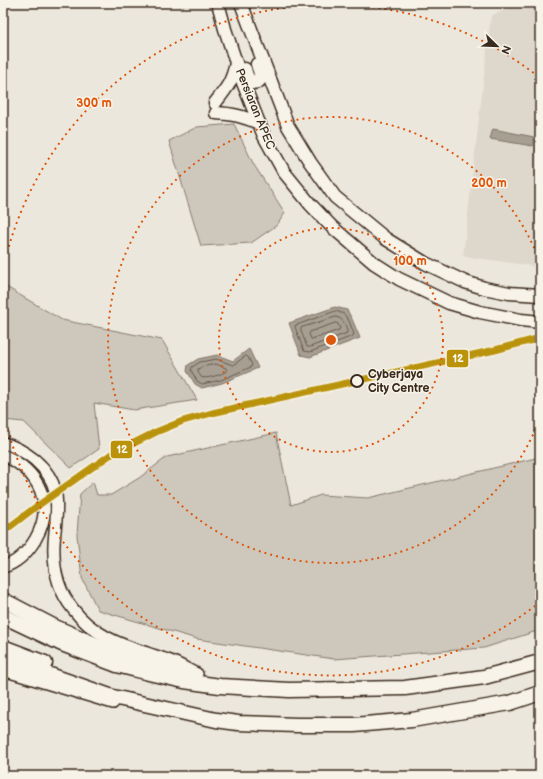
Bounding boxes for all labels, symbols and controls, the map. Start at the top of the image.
north arrow [477,26,517,66]
text: N [498,43,513,56]
street label: Persiaran APEC [232,66,278,152]
text: 300 m [76,96,112,111]
text: 200 m [471,176,507,191]
text: 100 m [393,254,427,269]
centre of rings [324,333,338,347]
line badge: 12 [446,349,469,368]
text: 12 [452,352,464,365]
place label: Cyberjaya City Centre [368,367,429,396]
marker: Cyberjaya City Centre [350,374,364,388]
line badge: 12 [110,440,133,459]
text: 12 [116,443,128,456]

